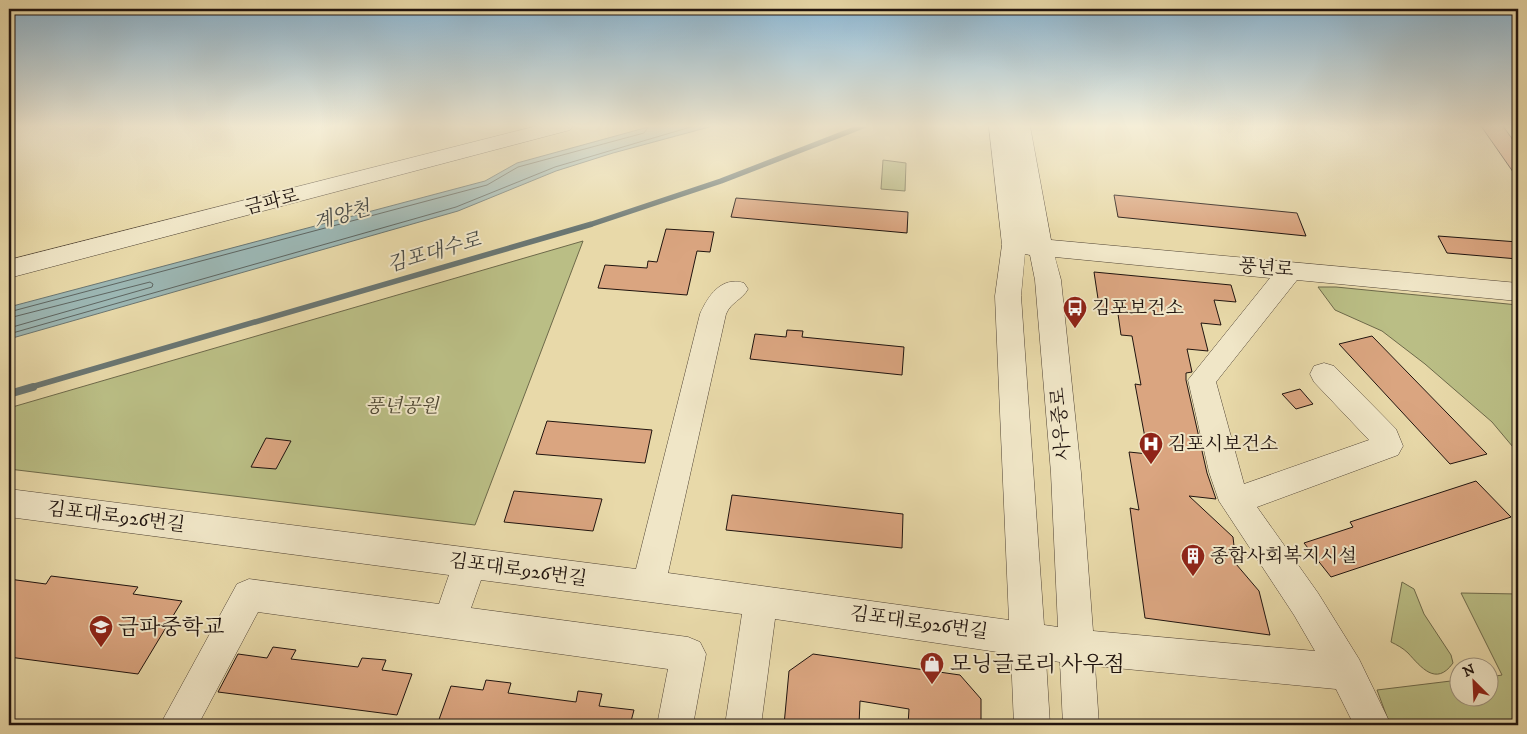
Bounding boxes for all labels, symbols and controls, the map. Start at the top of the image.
street label: 금파로 [243,184,301,220]
water label: 계양천 [311,196,375,236]
water label: 김포대수로 [384,227,485,278]
street label: 풍년로 [1238,254,1294,282]
bus stop icon: 김포보건소 [1062,295,1088,329]
place label: 김포보건소 [1092,297,1184,320]
street label: 사우중로 [1046,386,1076,462]
park label: 풍년공원 [365,395,440,418]
hospital icon: 김포시보건소 [1138,431,1164,465]
place label: 김포시보건소 [1168,433,1278,456]
street label: 김포대로926번길 [46,497,186,537]
building icon: 종합사회복지시설 [1180,543,1206,577]
place label: 종합사회복지시설 [1210,545,1357,568]
street label: 김포대로926번길 [448,549,588,591]
street label: 김포대로926번길 [849,602,989,644]
school or university icon: 금파중학교 [88,614,114,648]
place label: 금파중학교 [118,614,224,641]
shop icon: 모닝글로리 사우점 [919,651,945,685]
place label: 모닝글로리 사우점 [950,651,1125,678]
north arrow [1450,656,1500,706]
text: N [1460,660,1478,682]

